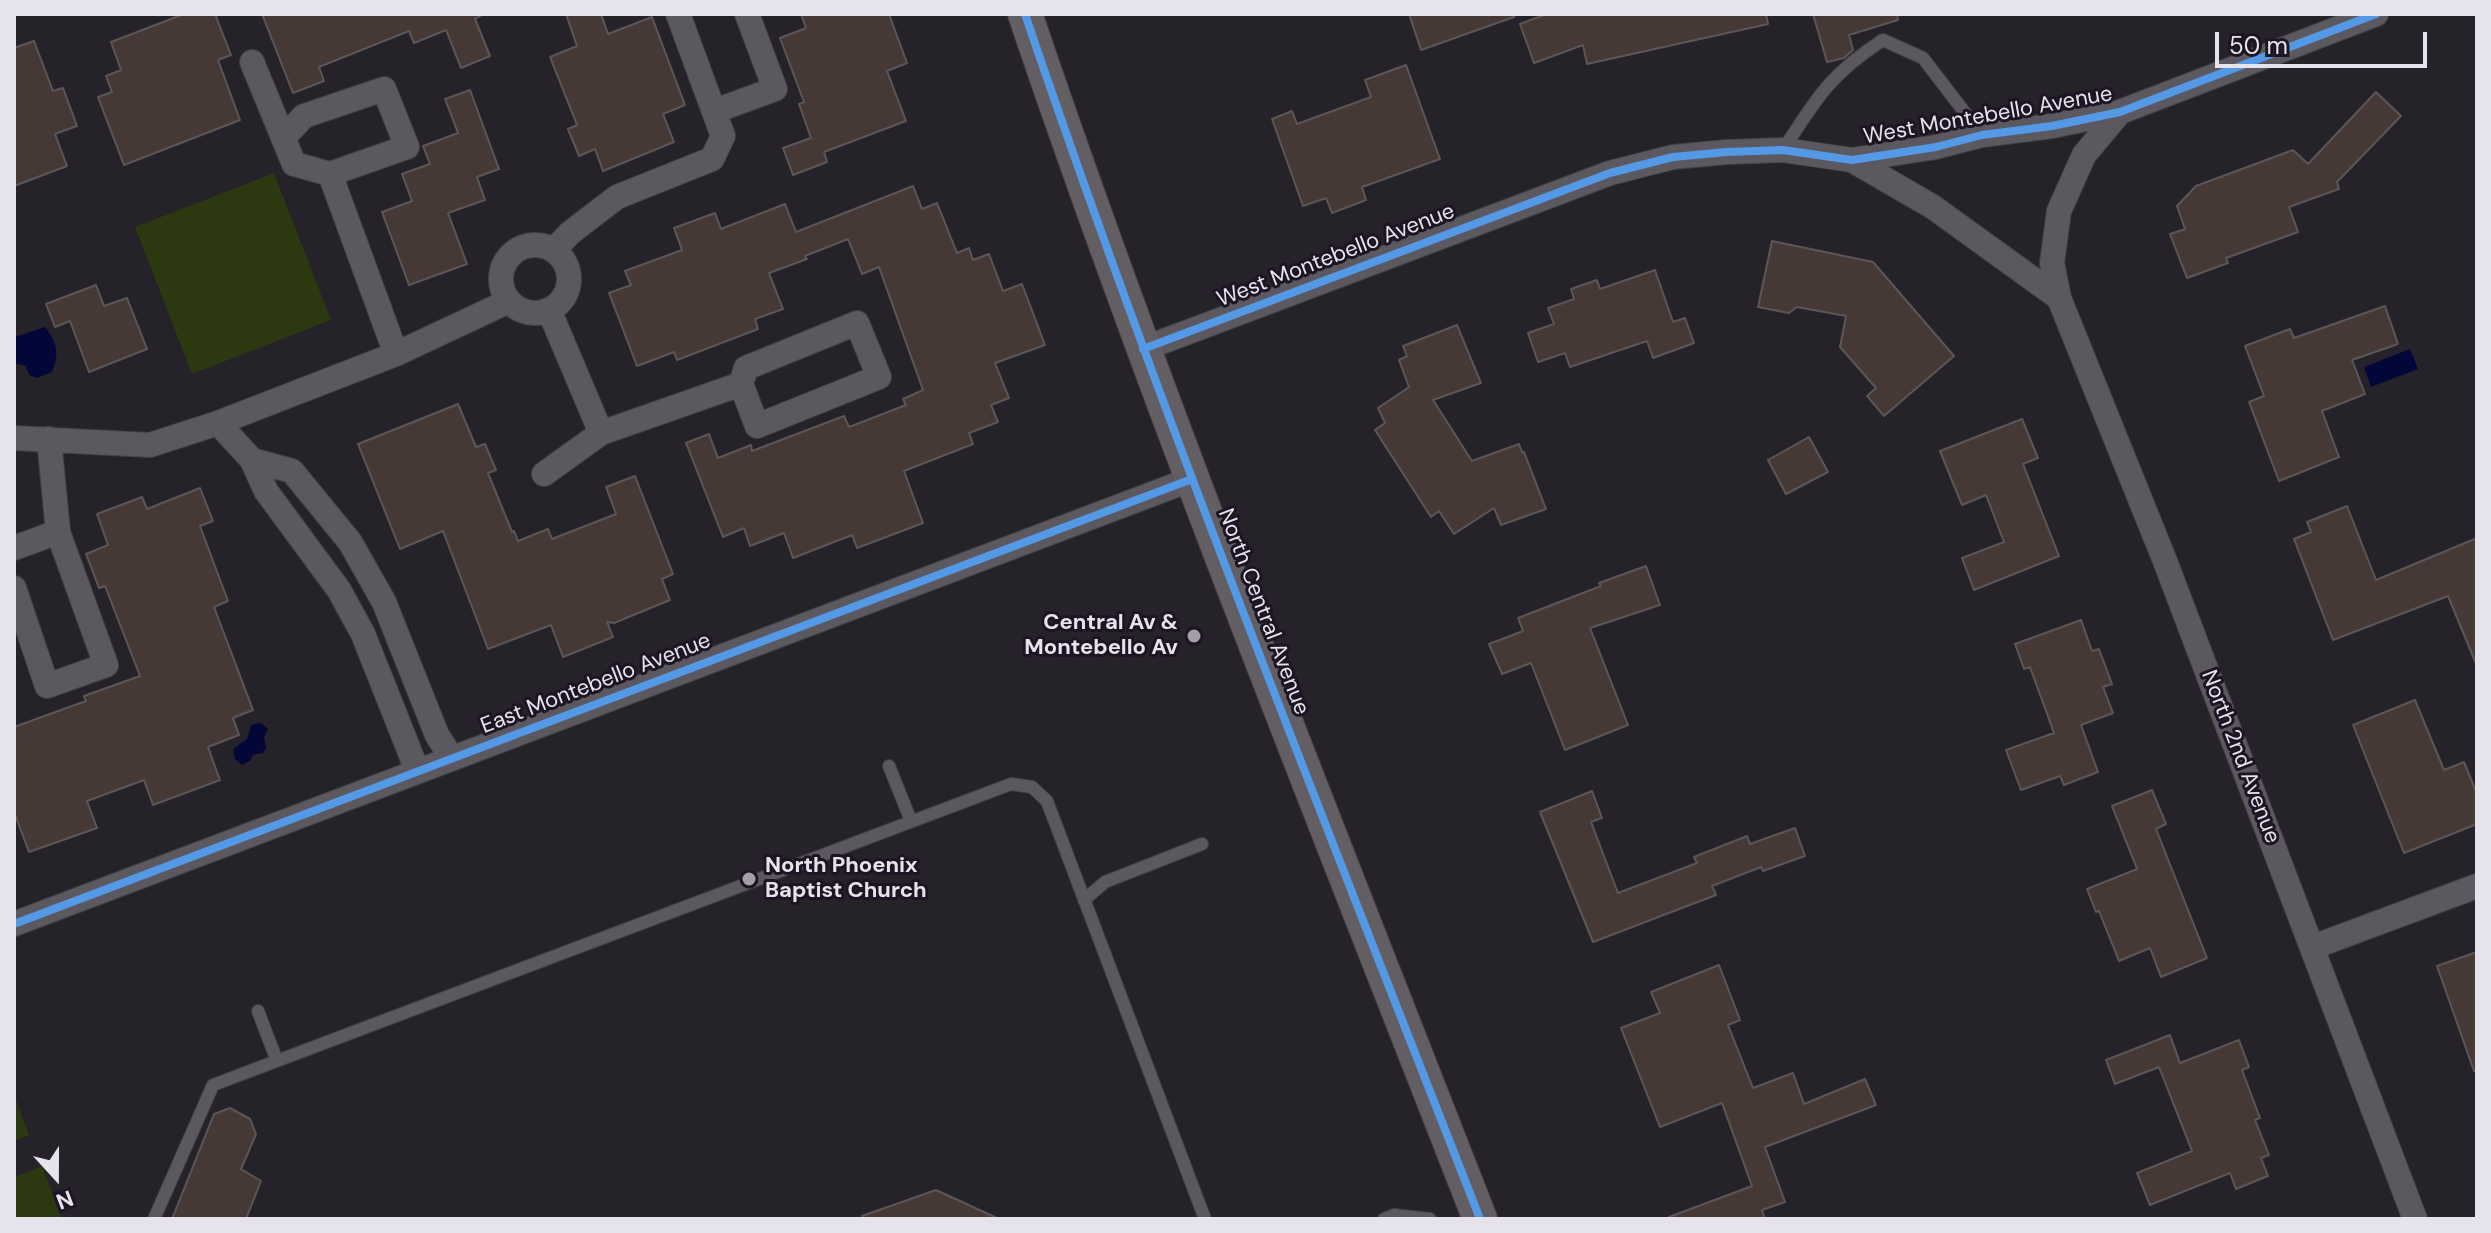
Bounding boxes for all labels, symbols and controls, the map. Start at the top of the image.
scale bar [2219,16,2431,66]
text: 50 m [2229,30,2288,61]
street label: West Montebello Avenue [1861,81,2115,151]
street label: West Montebello Avenue [1213,198,1459,314]
street label: North Central Avenue [1211,505,1315,719]
place label: Central Av & Montebello Av [1024,610,1178,662]
marker: Central Av & Montebello Av [1185,627,1203,645]
street label: East Montebello Avenue [477,628,715,740]
street label: North 2nd Avenue [2195,667,2285,847]
place label: North Phoenix Baptist Church [765,853,927,904]
marker: North Phoenix Baptist Church [740,870,758,888]
north arrow [16,1137,96,1217]
text: N [52,1183,77,1216]

